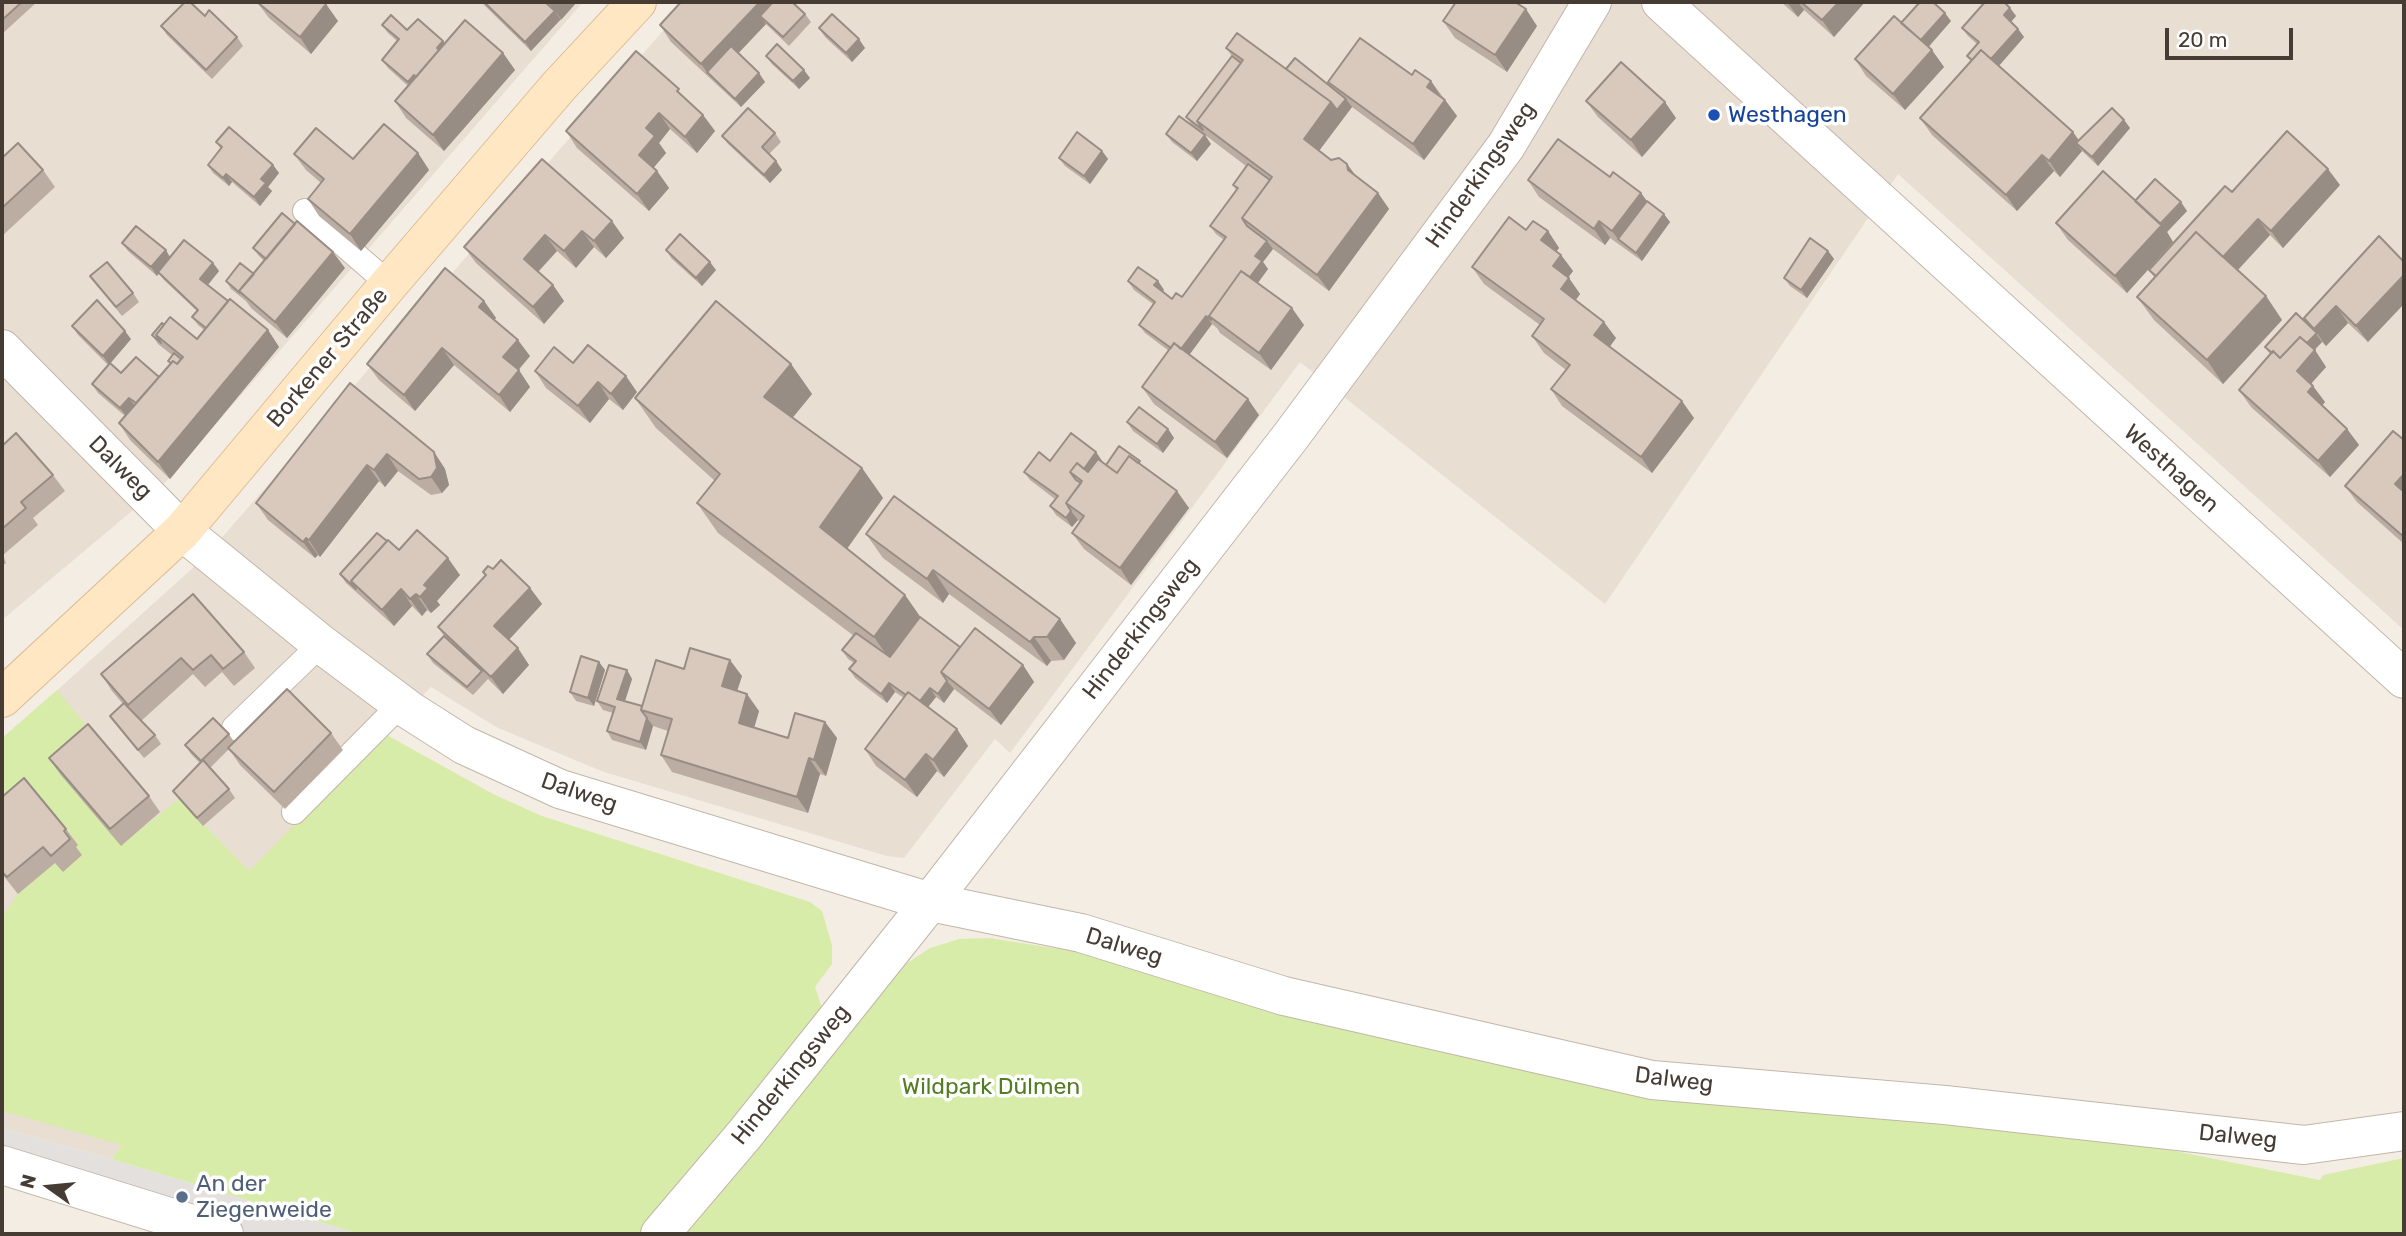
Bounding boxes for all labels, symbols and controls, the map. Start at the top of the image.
scale bar [2168,14,2296,58]
text: 20 m [2178,27,2227,52]
street label: Hinderkingsweg [1420,96,1542,254]
place label: Westhagen [1728,101,1847,129]
marker: Westhagen [1706,107,1722,123]
street label: Borkener Straße [262,283,394,433]
street label: Westhagen [2118,419,2224,519]
street label: Dalweg [82,430,158,506]
street label: Hinderkingsweg [1077,553,1205,705]
street label: Dalweg [537,767,621,819]
street label: Dalweg [1082,922,1166,972]
street label: Hinderkingsweg [726,999,856,1151]
street label: Dalweg [1633,1061,1715,1099]
park label: Wildpark Dülmen [902,1073,1080,1101]
street label: Dalweg [2197,1119,2279,1155]
north arrow [14,1152,84,1222]
place label: An der Ziegenweide [196,1170,332,1224]
text: N [15,1172,41,1191]
marker: An der Ziegenweide [174,1189,190,1205]

